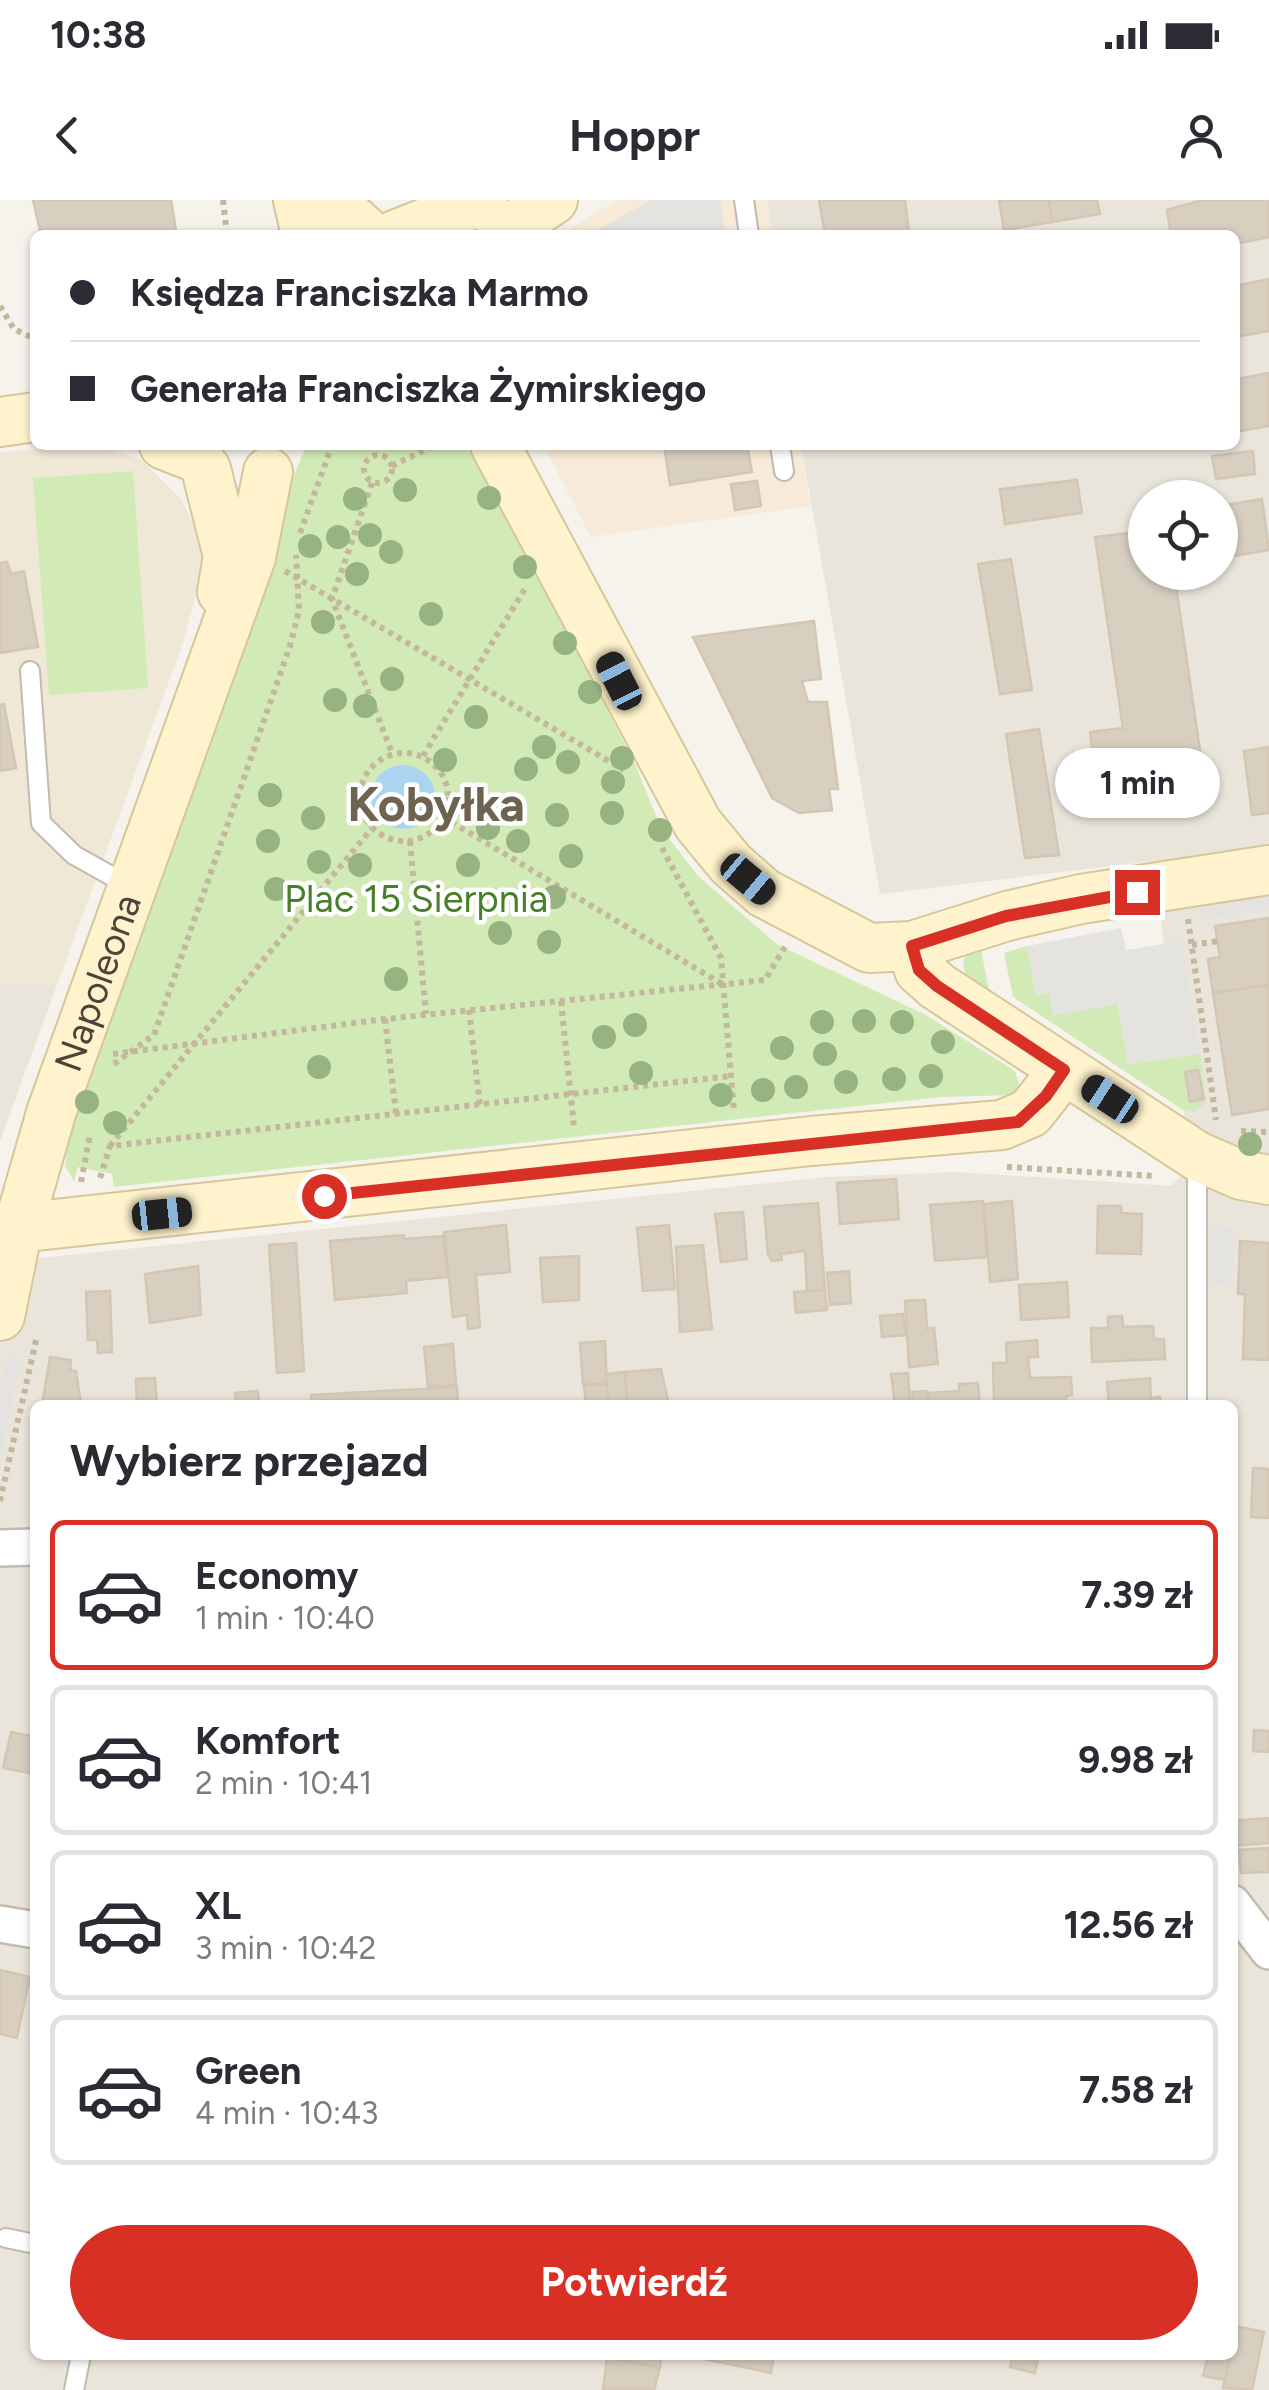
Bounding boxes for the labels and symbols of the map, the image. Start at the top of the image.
car [592,647,646,715]
callout: 1 min [1054,747,1220,817]
district label: Kobyłka [347,775,525,833]
car [715,848,781,910]
route end [1115,870,1160,915]
park label: Plac 15 Sierpnia [284,876,548,922]
street label: Napoleona [45,888,151,1078]
car [1077,1070,1143,1128]
route start [302,1174,347,1219]
car [131,1196,193,1232]

